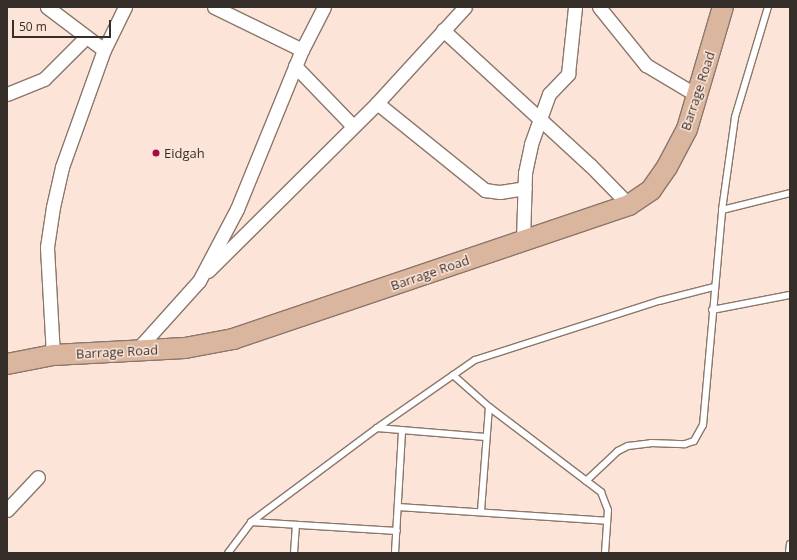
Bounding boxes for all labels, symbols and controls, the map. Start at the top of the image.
scale bar [14,12,113,38]
text: 50 m [19,18,47,35]
street label: Barrage Road [678,49,718,133]
place label: Eidgah [164,145,205,161]
marker: Eidgah [151,148,161,158]
street label: Barrage Road [389,252,471,294]
street label: Barrage Road [76,342,158,362]

